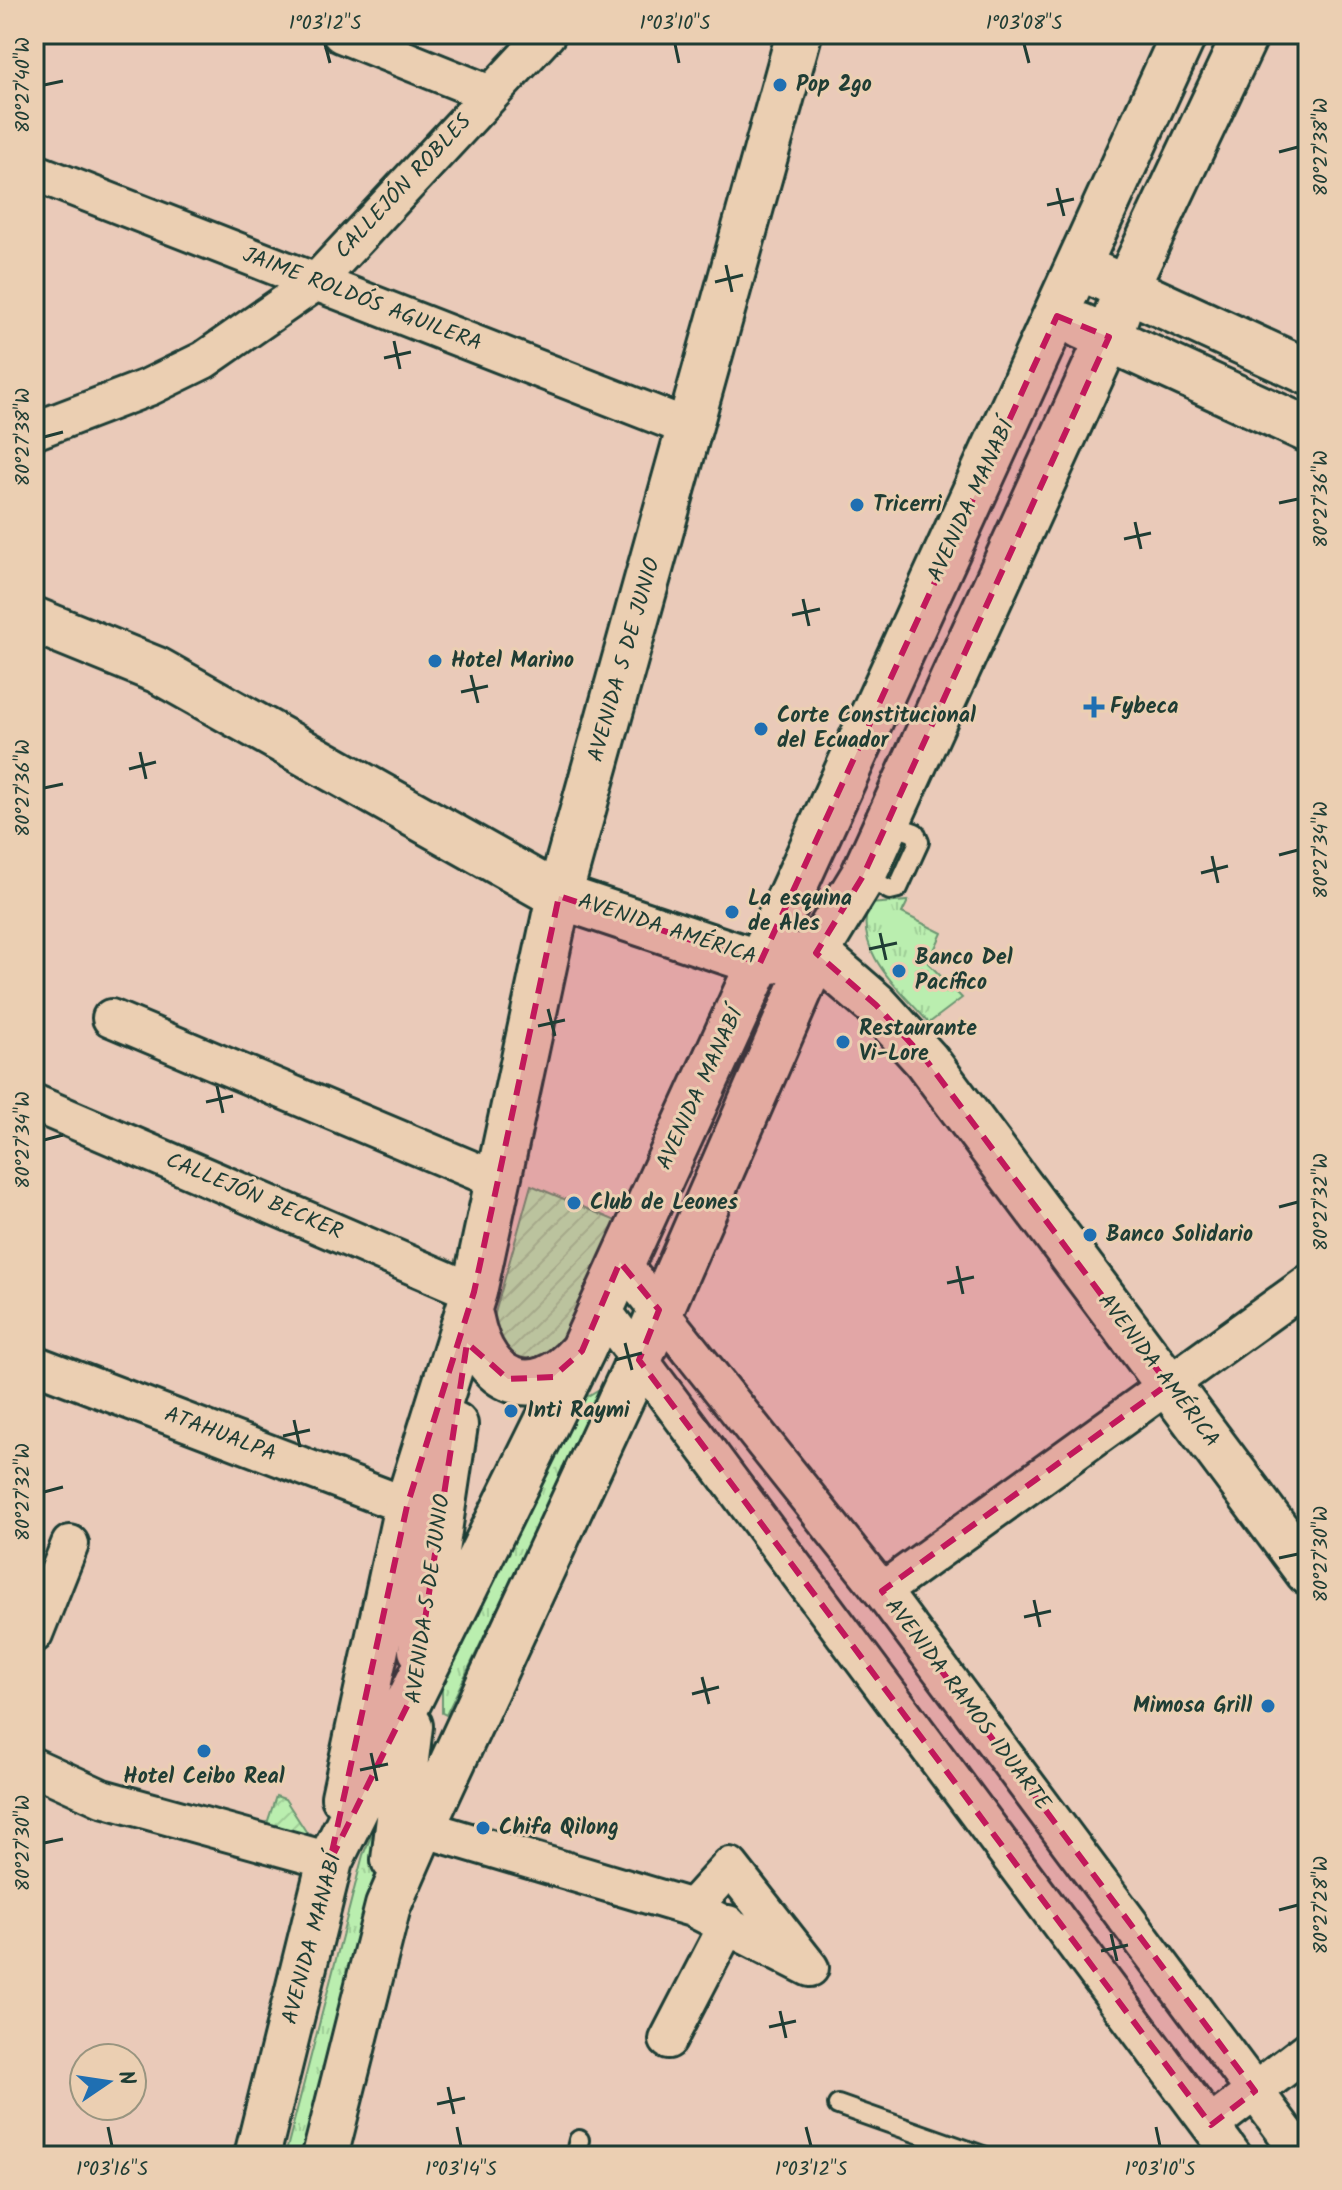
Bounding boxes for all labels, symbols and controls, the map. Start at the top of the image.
text: 1°03'12"S [289,8,362,40]
text: 1°03'10"S [640,8,711,40]
text: 1°03'08"S [986,8,1063,40]
text: 80°27'40"W [8,37,40,133]
place label: Pop 2go [796,68,872,103]
marker: Pop 2go [771,76,789,94]
text: 80°27'38"W [1306,98,1338,196]
street label: CALLEJÓN ROBLES [327,106,481,268]
street label: JAIME ROLDÓS AGUILERA [237,238,487,362]
text: 80°27'38"W [8,388,40,486]
street label: AVENIDA MANABÍ [919,411,1026,588]
text: 80°27'36"W [1306,450,1338,548]
place label: Tricerri [873,488,943,523]
marker: Tricerri [848,496,866,514]
street label: AVENIDA 5 DE JUNIO [579,553,671,766]
place label: Hotel Marino [451,644,574,679]
marker: Hotel Marino [426,652,444,670]
place label: Fybeca [1110,690,1179,725]
marker: Fybeca [1085,698,1103,716]
place label: Corte Constitucional del Ecuador [777,699,976,759]
marker: Corte Constitucional del Ecuador [752,720,770,738]
text: 80°27'36"W [8,739,40,837]
text: 80°27'34"W [1306,801,1338,899]
place label: La esquina de Ales [748,882,852,942]
street label: AVENIDA AMÉRICA [573,885,761,975]
marker: La esquina de Ales [723,903,741,921]
place label: Banco Del Pacífico [915,941,1013,1001]
marker: Banco Del Pacífico [890,962,908,980]
street label: AVENIDA MANABÍ [648,999,755,1176]
place label: Restaurante Vi-Lore [859,1012,977,1072]
marker: Restaurante Vi-Lore [834,1033,852,1051]
text: 80°27'34"W [8,1091,40,1189]
street label: CALLEJÓN BECKER [160,1144,348,1250]
text: 80°27'32"W [1306,1153,1338,1251]
place label: Club de Leones [590,1186,739,1221]
marker: Club de Leones [565,1194,583,1212]
place label: Banco Solidario [1106,1218,1253,1253]
marker: Banco Solidario [1081,1226,1099,1244]
street label: AVENIDA AMÉRICA [1088,1286,1228,1456]
place label: Inti Raymi [527,1394,631,1429]
street label: ATAHUALPA [159,1398,281,1472]
marker: Inti Raymi [502,1402,520,1420]
text: 80°27'32"W [8,1443,40,1541]
street label: AVENIDA 5 DE JUNIO [397,1491,461,1706]
text: 80°27'30"W [1306,1506,1338,1602]
street label: AVENIDA RAMOS IDUARTE [875,1591,1059,1820]
place label: Mimosa Grill [1133,1689,1252,1724]
marker: Mimosa Grill [1259,1697,1277,1715]
marker: Hotel Ceibo Real [195,1742,213,1760]
place label: Hotel Ceibo Real [123,1760,285,1795]
text: 80°27'30"W [8,1795,40,1891]
place label: Chifa Qilong [499,1811,619,1846]
marker: Chifa Qilong [474,1819,492,1837]
street label: AVENIDA MANABÍ [273,1846,353,2028]
text: 80°27'28"W [1306,1856,1338,1954]
north arrow [68,2042,148,2122]
text: N [106,2067,144,2089]
text: 1°03'16"S [76,2154,148,2186]
text: 1°03'14"S [425,2154,497,2186]
text: 1°03'12"S [775,2154,848,2186]
text: 1°03'10"S [1125,2154,1196,2186]

